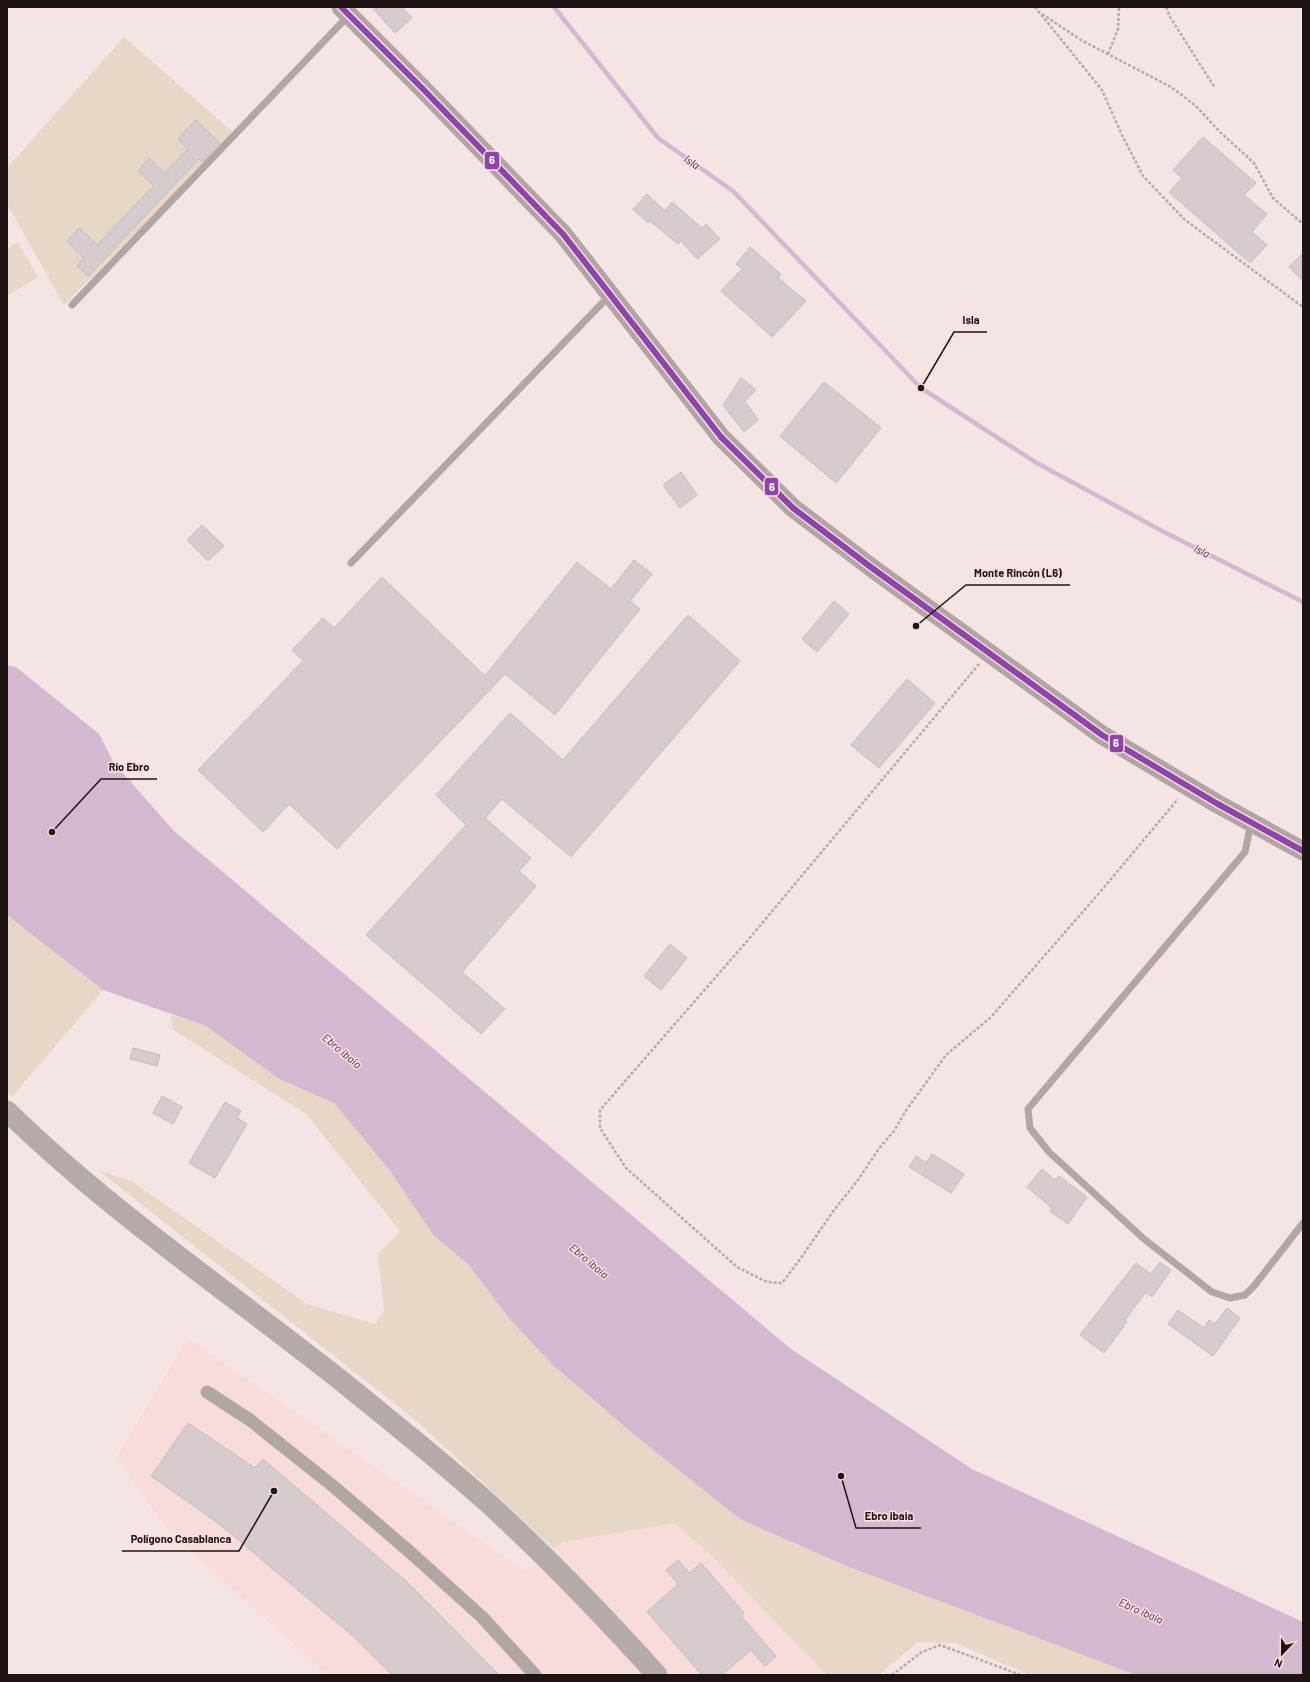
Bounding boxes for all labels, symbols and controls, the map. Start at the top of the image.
line badge: 6 [484,151,500,170]
water label: Isla [682,152,703,172]
text: 6 [489,153,495,166]
callout: Isla [954,309,987,332]
text: Isla [963,313,980,326]
line badge: 6 [764,477,779,496]
text: 6 [769,480,775,493]
water label: Isla [1192,541,1213,560]
callout: Monte Rincón (L6) [966,562,1070,585]
text: Monte Rincón (L6) [974,566,1062,579]
line badge: 6 [1109,734,1124,753]
text: 6 [1113,736,1119,749]
callout: Río Ebro [101,756,157,779]
text: Río Ebro [109,760,149,773]
water label: Ebro ibaia [320,1031,365,1071]
water label: Ebro ibaia [567,1241,612,1281]
callout: Ebro ibaia [856,1505,921,1528]
text: Ebro ibaia [865,1509,913,1522]
callout: Polígono Casablanca [122,1528,239,1551]
text: Polígono Casablanca [131,1532,231,1545]
water label: Ebro ibaia [1117,1595,1165,1626]
north arrow [1262,1634,1302,1674]
text: N [1272,1656,1284,1671]

